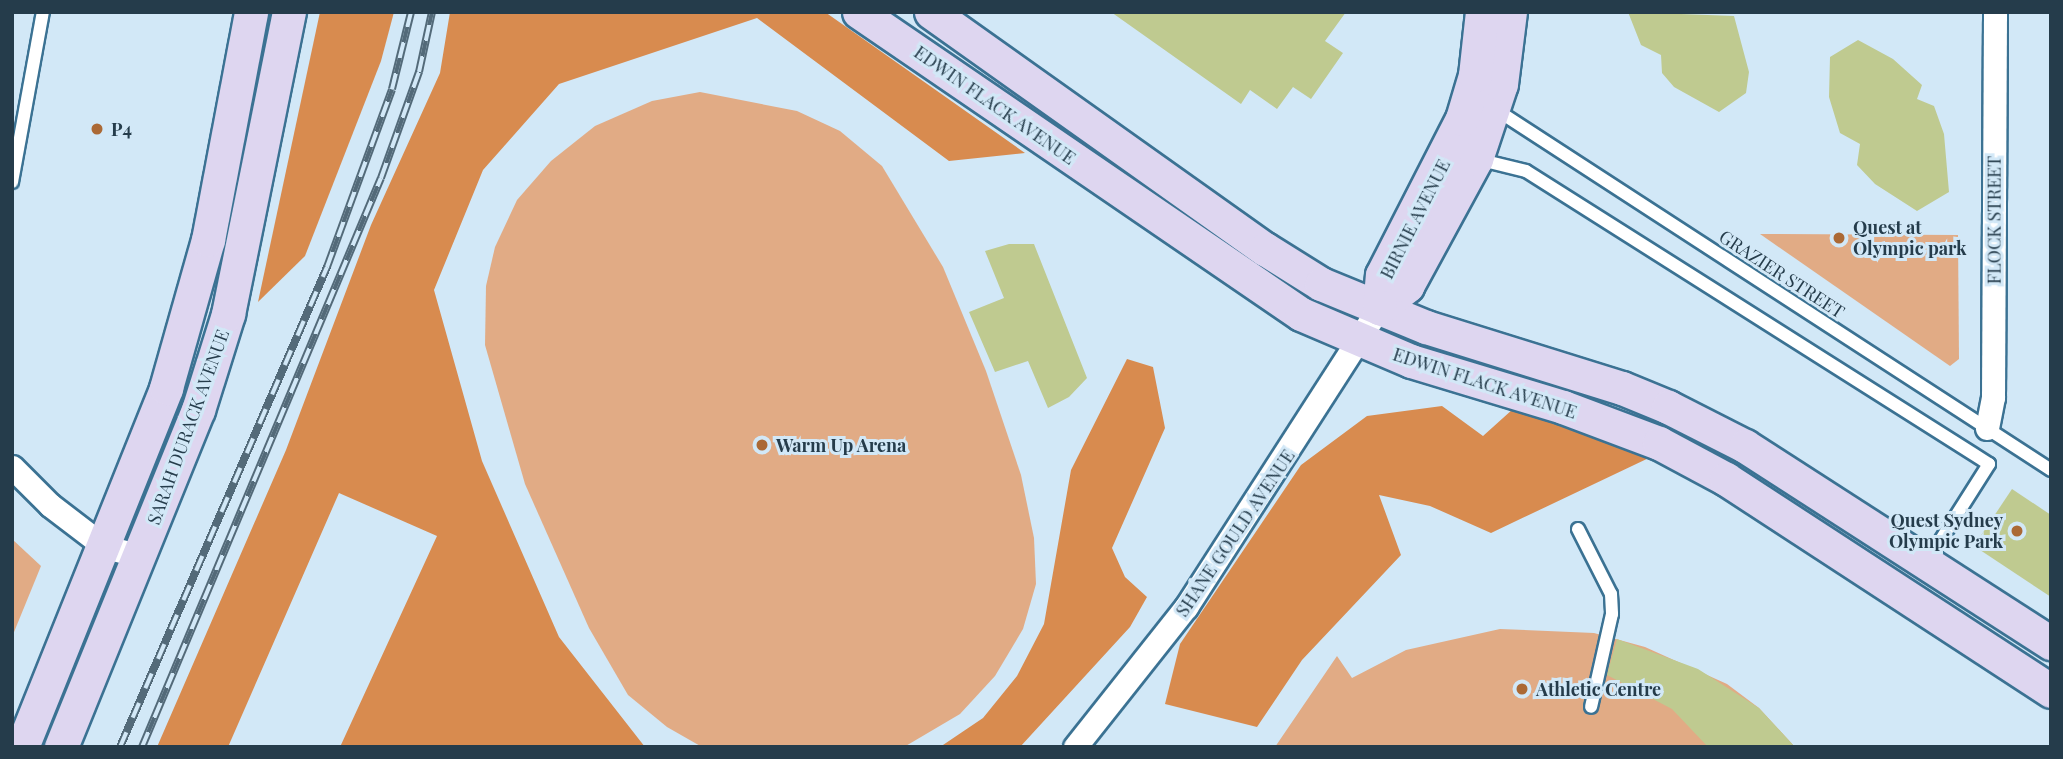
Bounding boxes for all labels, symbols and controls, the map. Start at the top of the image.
street label: EDWIN FLACK AVENUE [910,41,1080,169]
place label: P4 [111,118,132,140]
marker: P4 [89,121,105,137]
street label: BIRNIE AVENUE [1375,155,1455,283]
street label: FLOCK STREET [1983,156,2005,284]
place label: Quest at Olympic park [1853,217,1966,260]
street label: GRAZIER STREET [1715,225,1849,323]
marker: Quest at Olympic park [1831,230,1847,246]
street label: SARAH DURACK AVENUE [143,326,233,528]
street label: EDWIN FLACK AVENUE [1390,343,1580,423]
place label: Warm Up Arena [776,434,907,456]
marker: Warm Up Arena [754,437,770,453]
street label: SHANE GOULD AVENUE [1171,445,1299,621]
place label: Quest Sydney Olympic Park [1889,510,2003,552]
marker: Quest Sydney Olympic Park [2009,523,2025,539]
place label: Athletic Centre [1536,678,1661,700]
marker: Athletic Centre [1514,681,1530,697]

